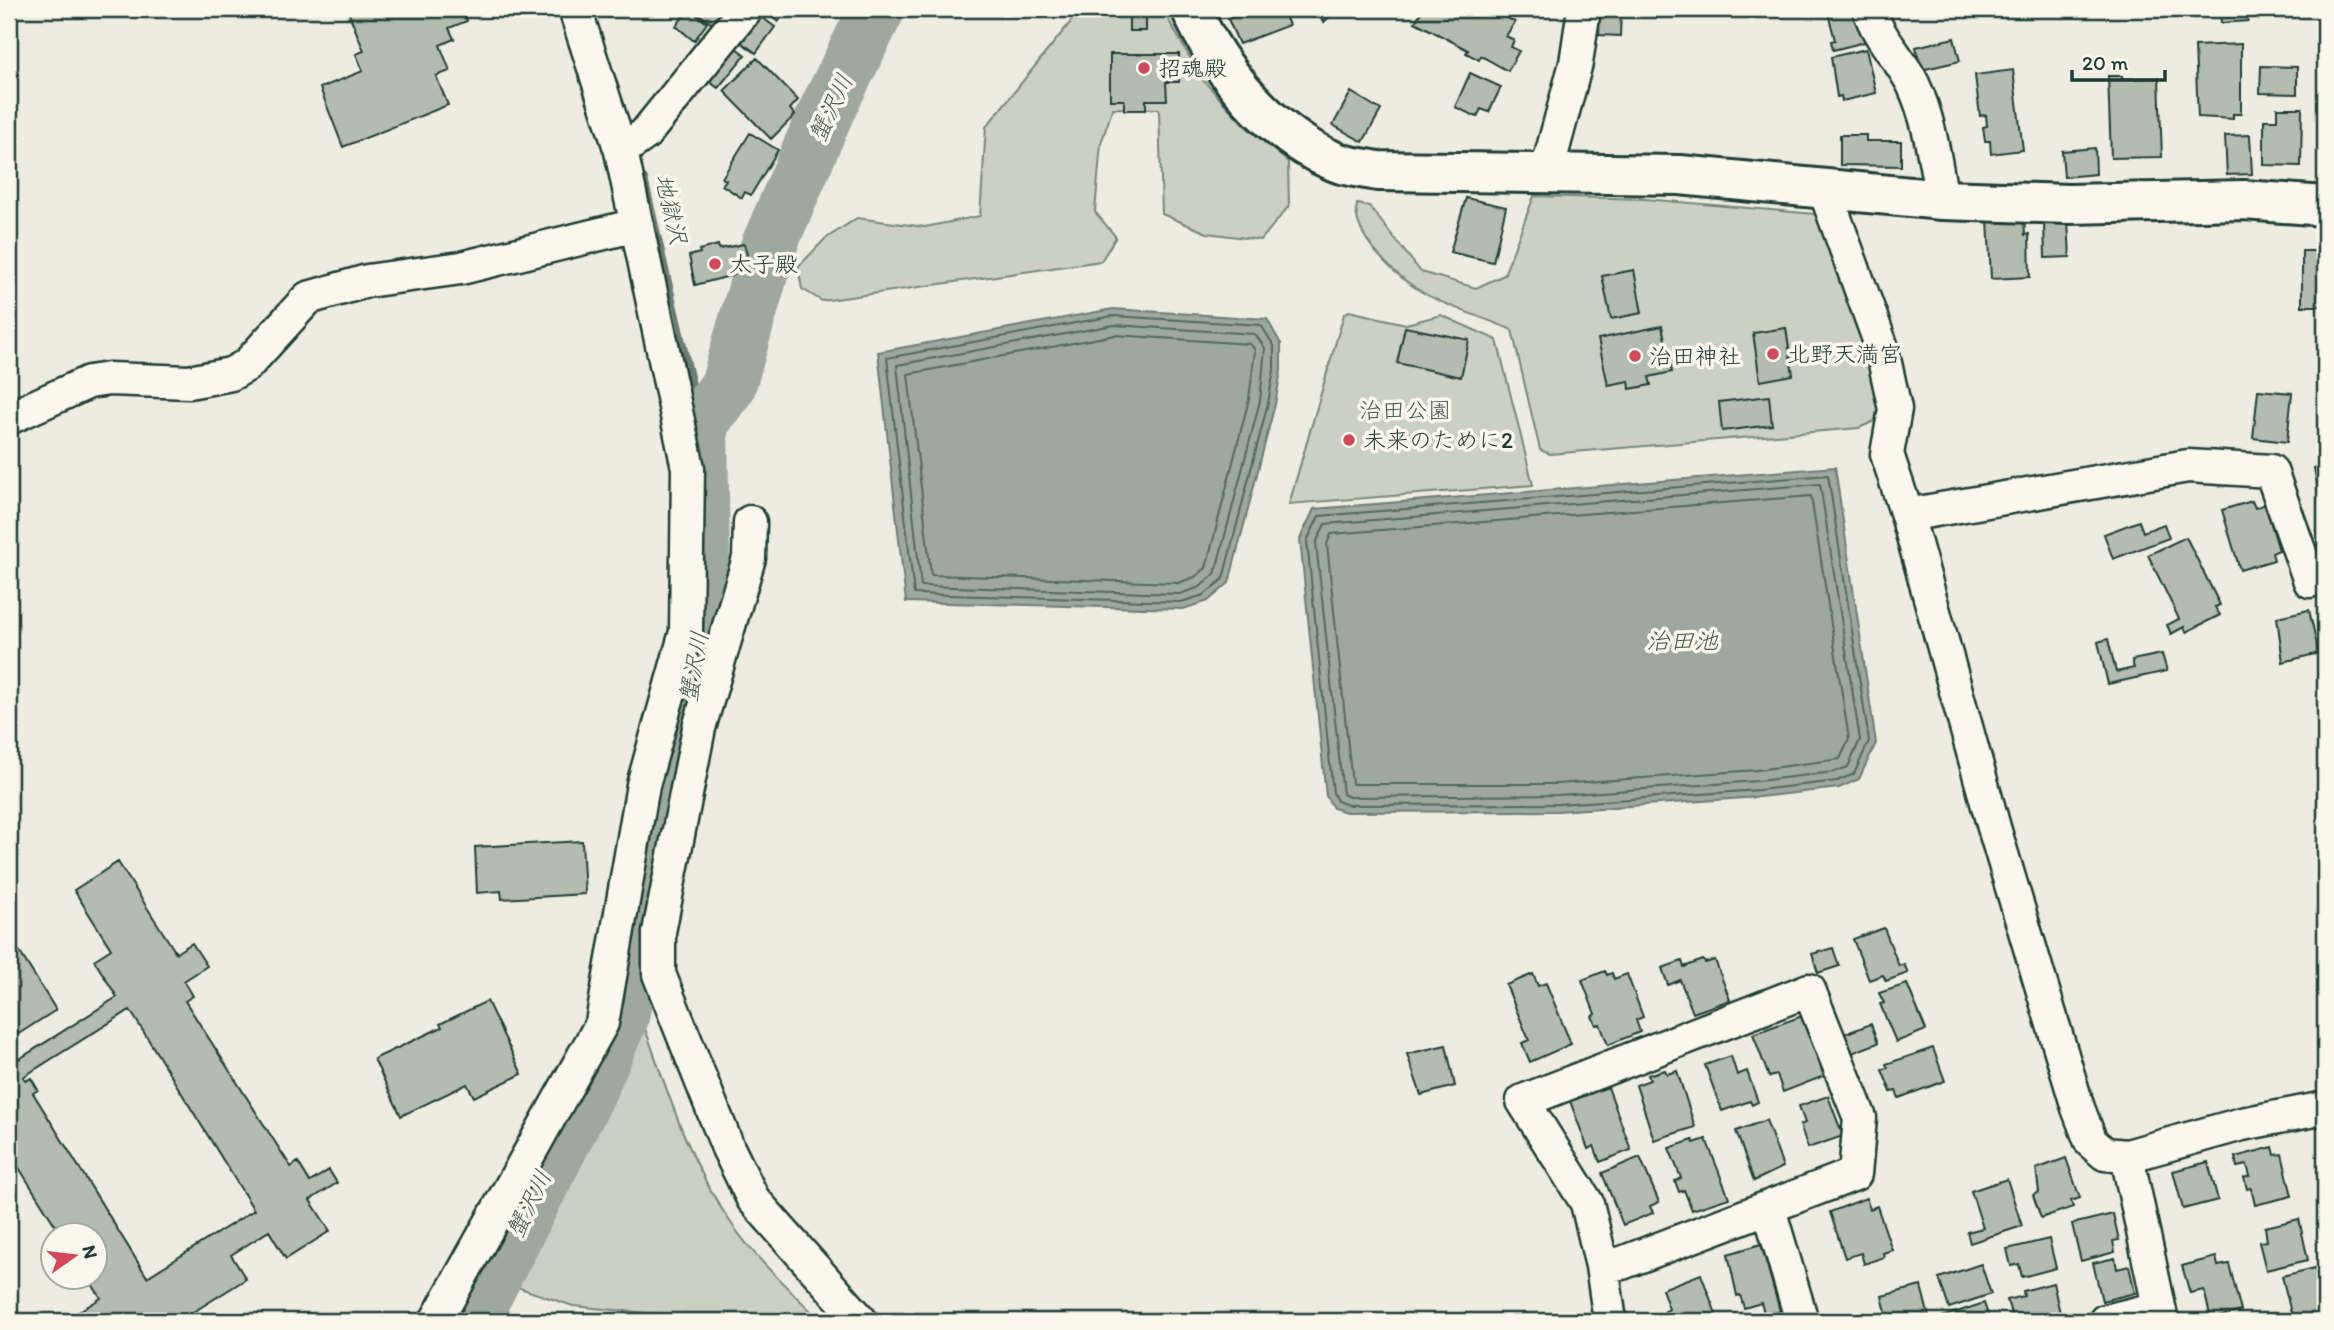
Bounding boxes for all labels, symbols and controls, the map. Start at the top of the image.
scale bar [2072,38,2164,82]
text: 20 m [2082,50,2129,75]
place label: 招魂殿 [1158,54,1227,82]
marker: 招魂殿 [1136,60,1152,76]
water label: 蟹沢川 [802,69,859,147]
water label: 地獄沢 [649,171,694,248]
place label: 太子殿 [729,250,798,278]
marker: 太子殿 [707,256,723,272]
place label: 北野天満宮 [1787,340,1902,368]
place label: 治田神社 [1649,342,1741,370]
marker: 北野天満宮 [1765,346,1781,362]
marker: 治田神社 [1627,348,1643,364]
park label: 治田公園 [1359,396,1451,424]
place label: 未来のために2 [1363,426,1513,454]
marker: 未来のために2 [1341,432,1357,448]
water label: 治田池 [1646,626,1719,655]
water label: 蟹沢川 [673,629,714,705]
water label: 蟹沢川 [500,1165,557,1242]
north arrow [38,1222,108,1292]
text: N [77,1243,103,1261]

